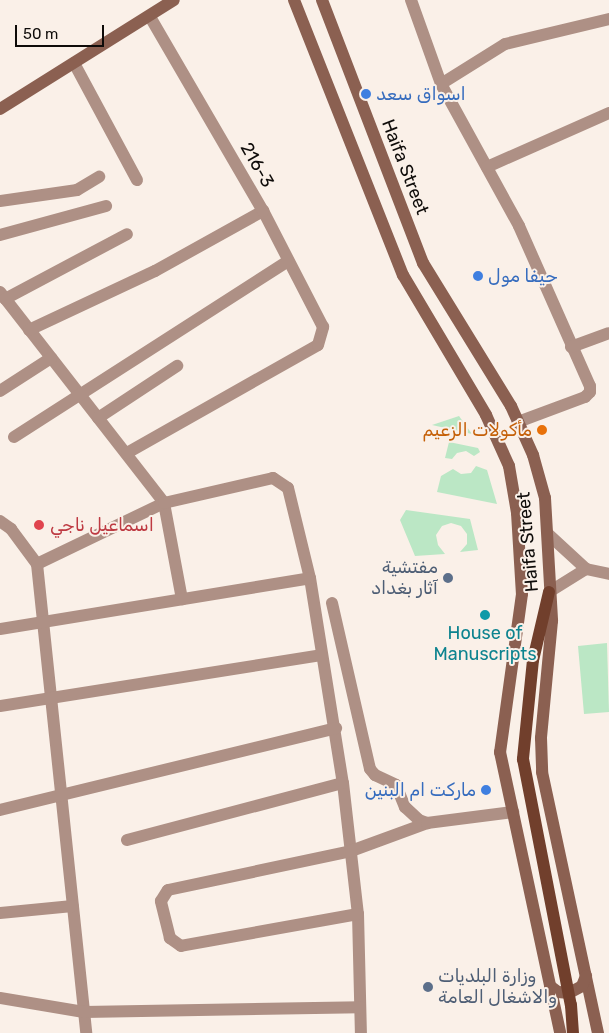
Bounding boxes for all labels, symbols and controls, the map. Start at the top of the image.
scale bar [18,15,106,47]
text: 50 m [23,25,58,43]
place label: اسواق سعد [376,83,466,105]
marker: اسواق سعد [360,88,372,100]
street label: Haifa Street [377,116,433,218]
street label: 216-3 [236,139,278,191]
place label: حيفا مول [488,265,558,287]
marker: حيفا مول [472,270,484,282]
place label: مأكولات الزعيم [423,419,532,441]
marker: مأكولات الزعيم [536,424,548,436]
street label: Haifa Street [513,491,543,593]
place label: اسماعيل ناجي [50,514,154,536]
marker: اسماعيل ناجي [32,518,46,532]
place label: مفتشية آثار بغداد [371,557,438,600]
marker: مفتشية آثار بغداد [442,572,454,584]
marker: House of Manuscripts [479,609,491,621]
place label: House of Manuscripts [433,623,537,666]
place label: ماركت ام البنين [365,779,476,801]
marker: ماركت ام البنين [480,784,492,796]
place label: وزارة البلديات والاشغال العامة [438,966,557,1009]
marker: وزارة البلديات والاشغال العامة [422,981,434,993]

